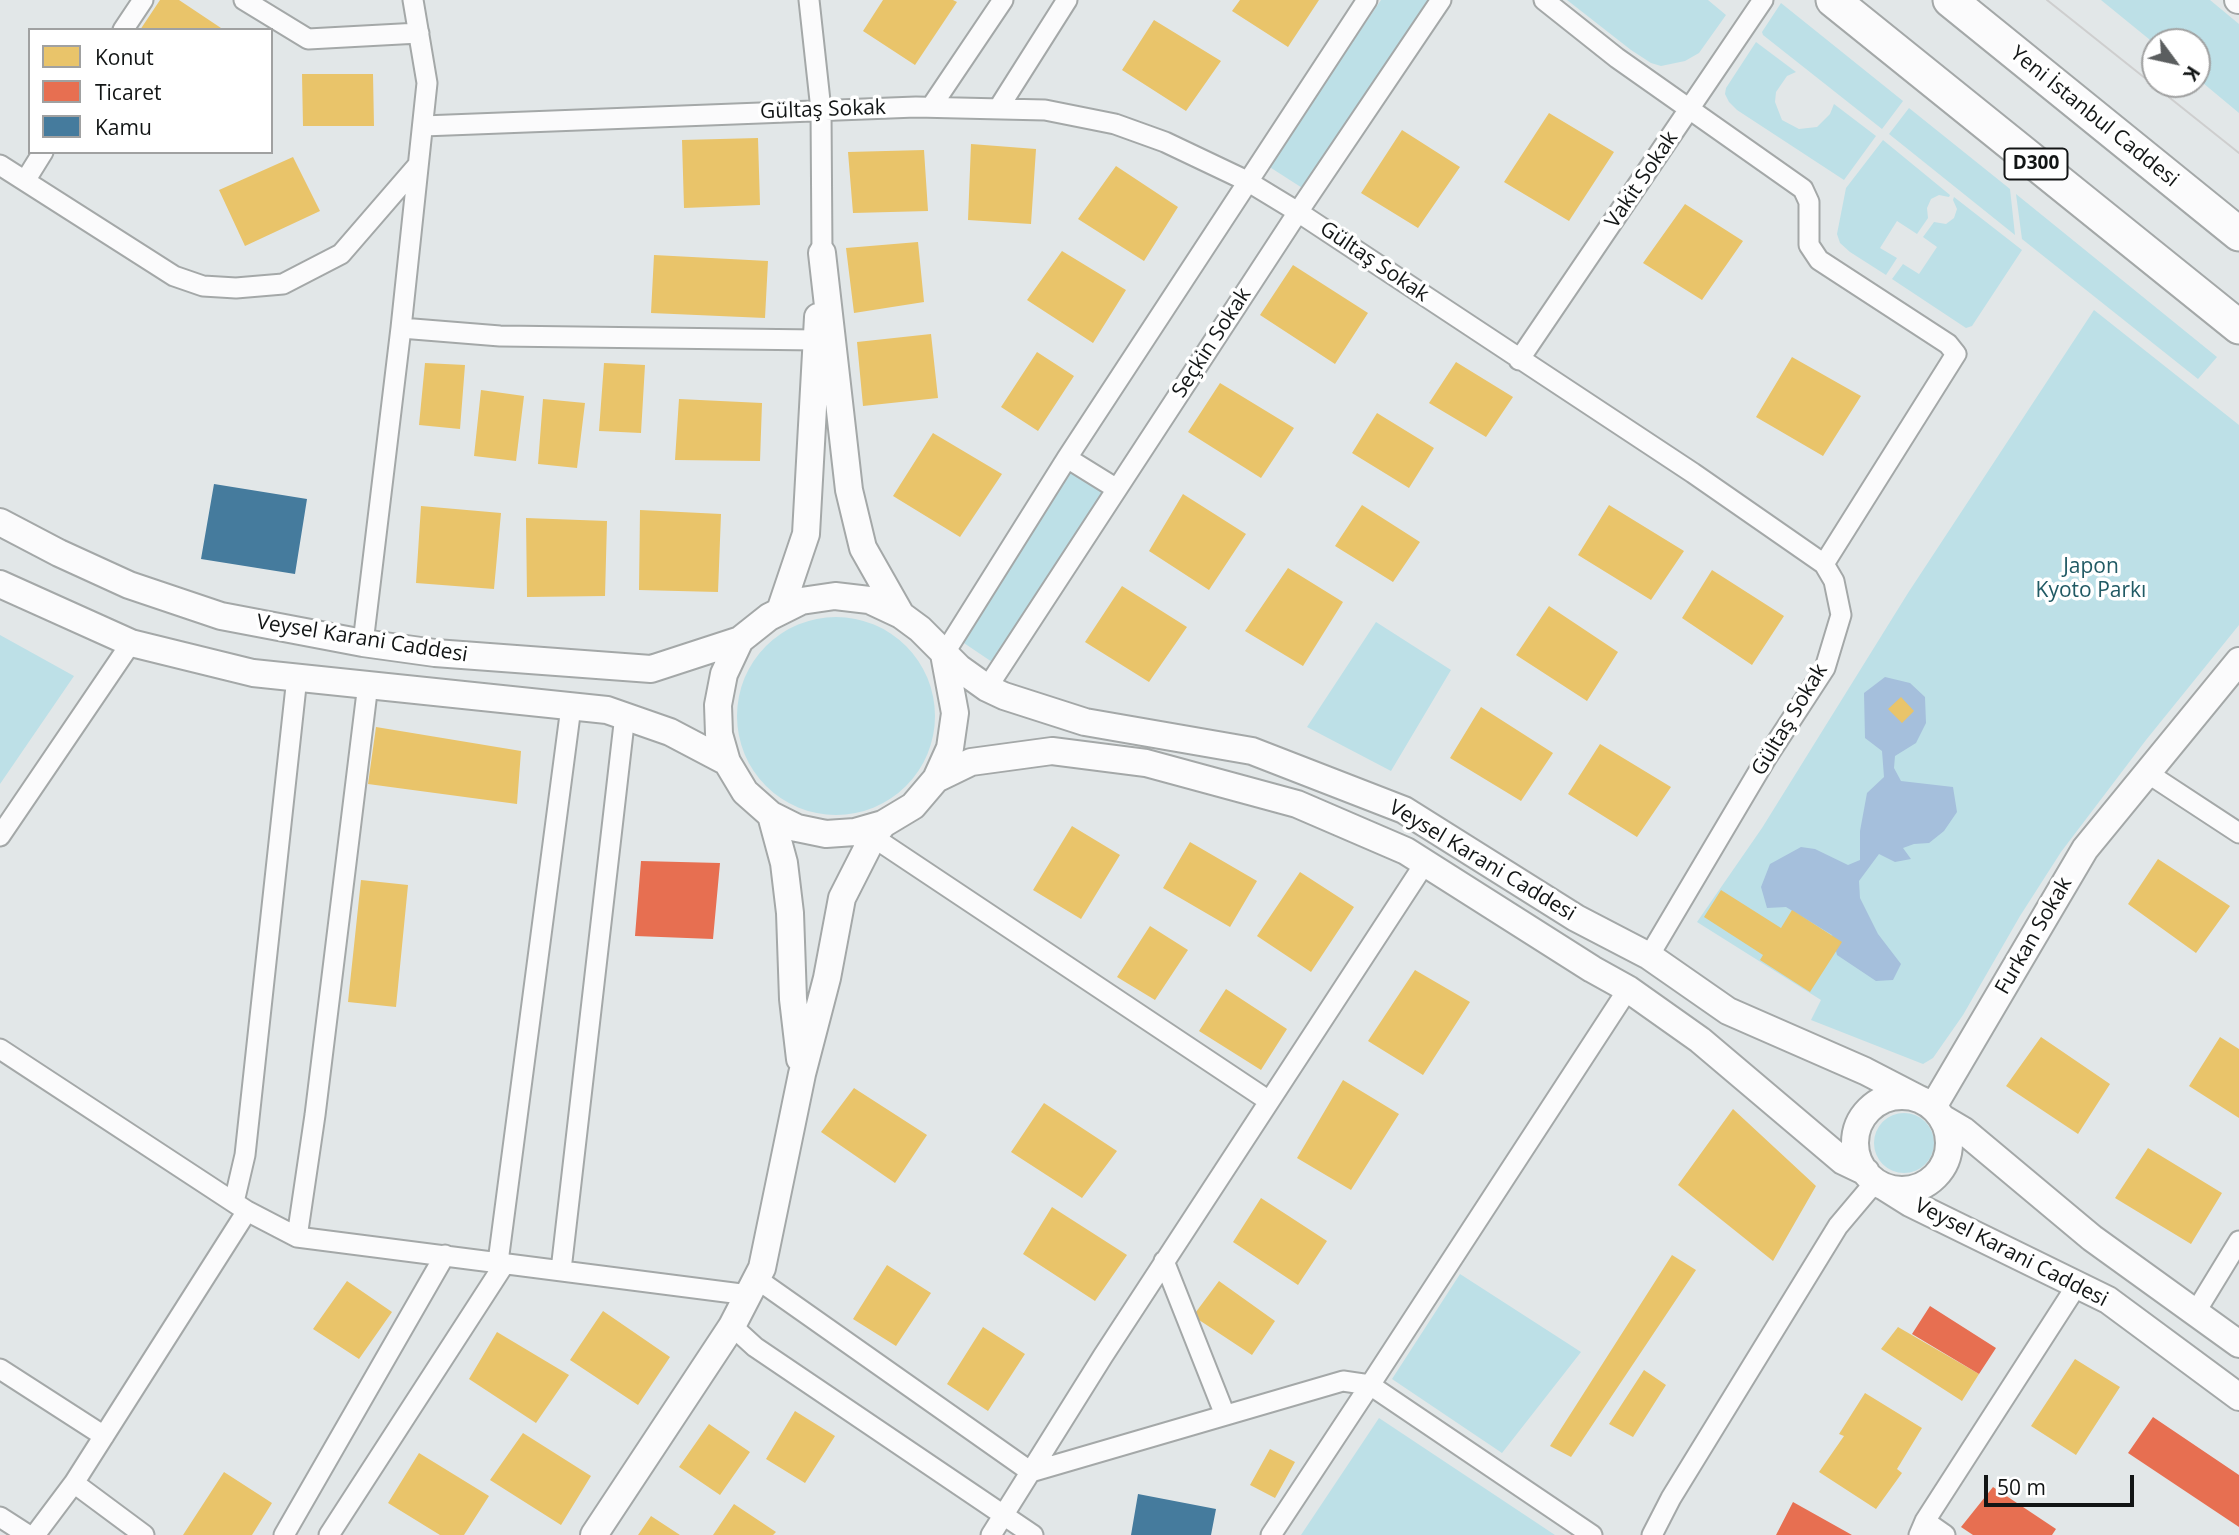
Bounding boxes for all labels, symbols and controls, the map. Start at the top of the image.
legend [28,28,273,154]
north arrow [2141,28,2211,98]
street label: Yeni İstanbul Caddesi [2005,41,2183,193]
text: Konut [95,43,154,71]
text: K [2178,61,2206,86]
text: Ticaret [95,78,161,106]
street label: Gültaş Sokak [760,95,886,125]
text: Kamu [95,113,152,141]
street label: Vakit Sokak [1600,127,1684,233]
road number: D300 [2004,148,2068,180]
street label: Gültaş Sokak [1315,216,1433,308]
street label: Seçkin Sokak [1167,283,1257,403]
park label: Japon Kyoto Parkı [2036,554,2146,604]
street label: Veysel Karani Caddesi [255,610,469,668]
street label: Gültaş Sokak [1747,660,1833,780]
street label: Veysel Karani Caddesi [1384,795,1580,927]
street label: Furkan Sokak [1990,873,2078,999]
street label: Veysel Karani Caddesi [1910,1193,2112,1313]
scale bar [1987,1462,2138,1506]
text: 50 m [1997,1473,2046,1501]

